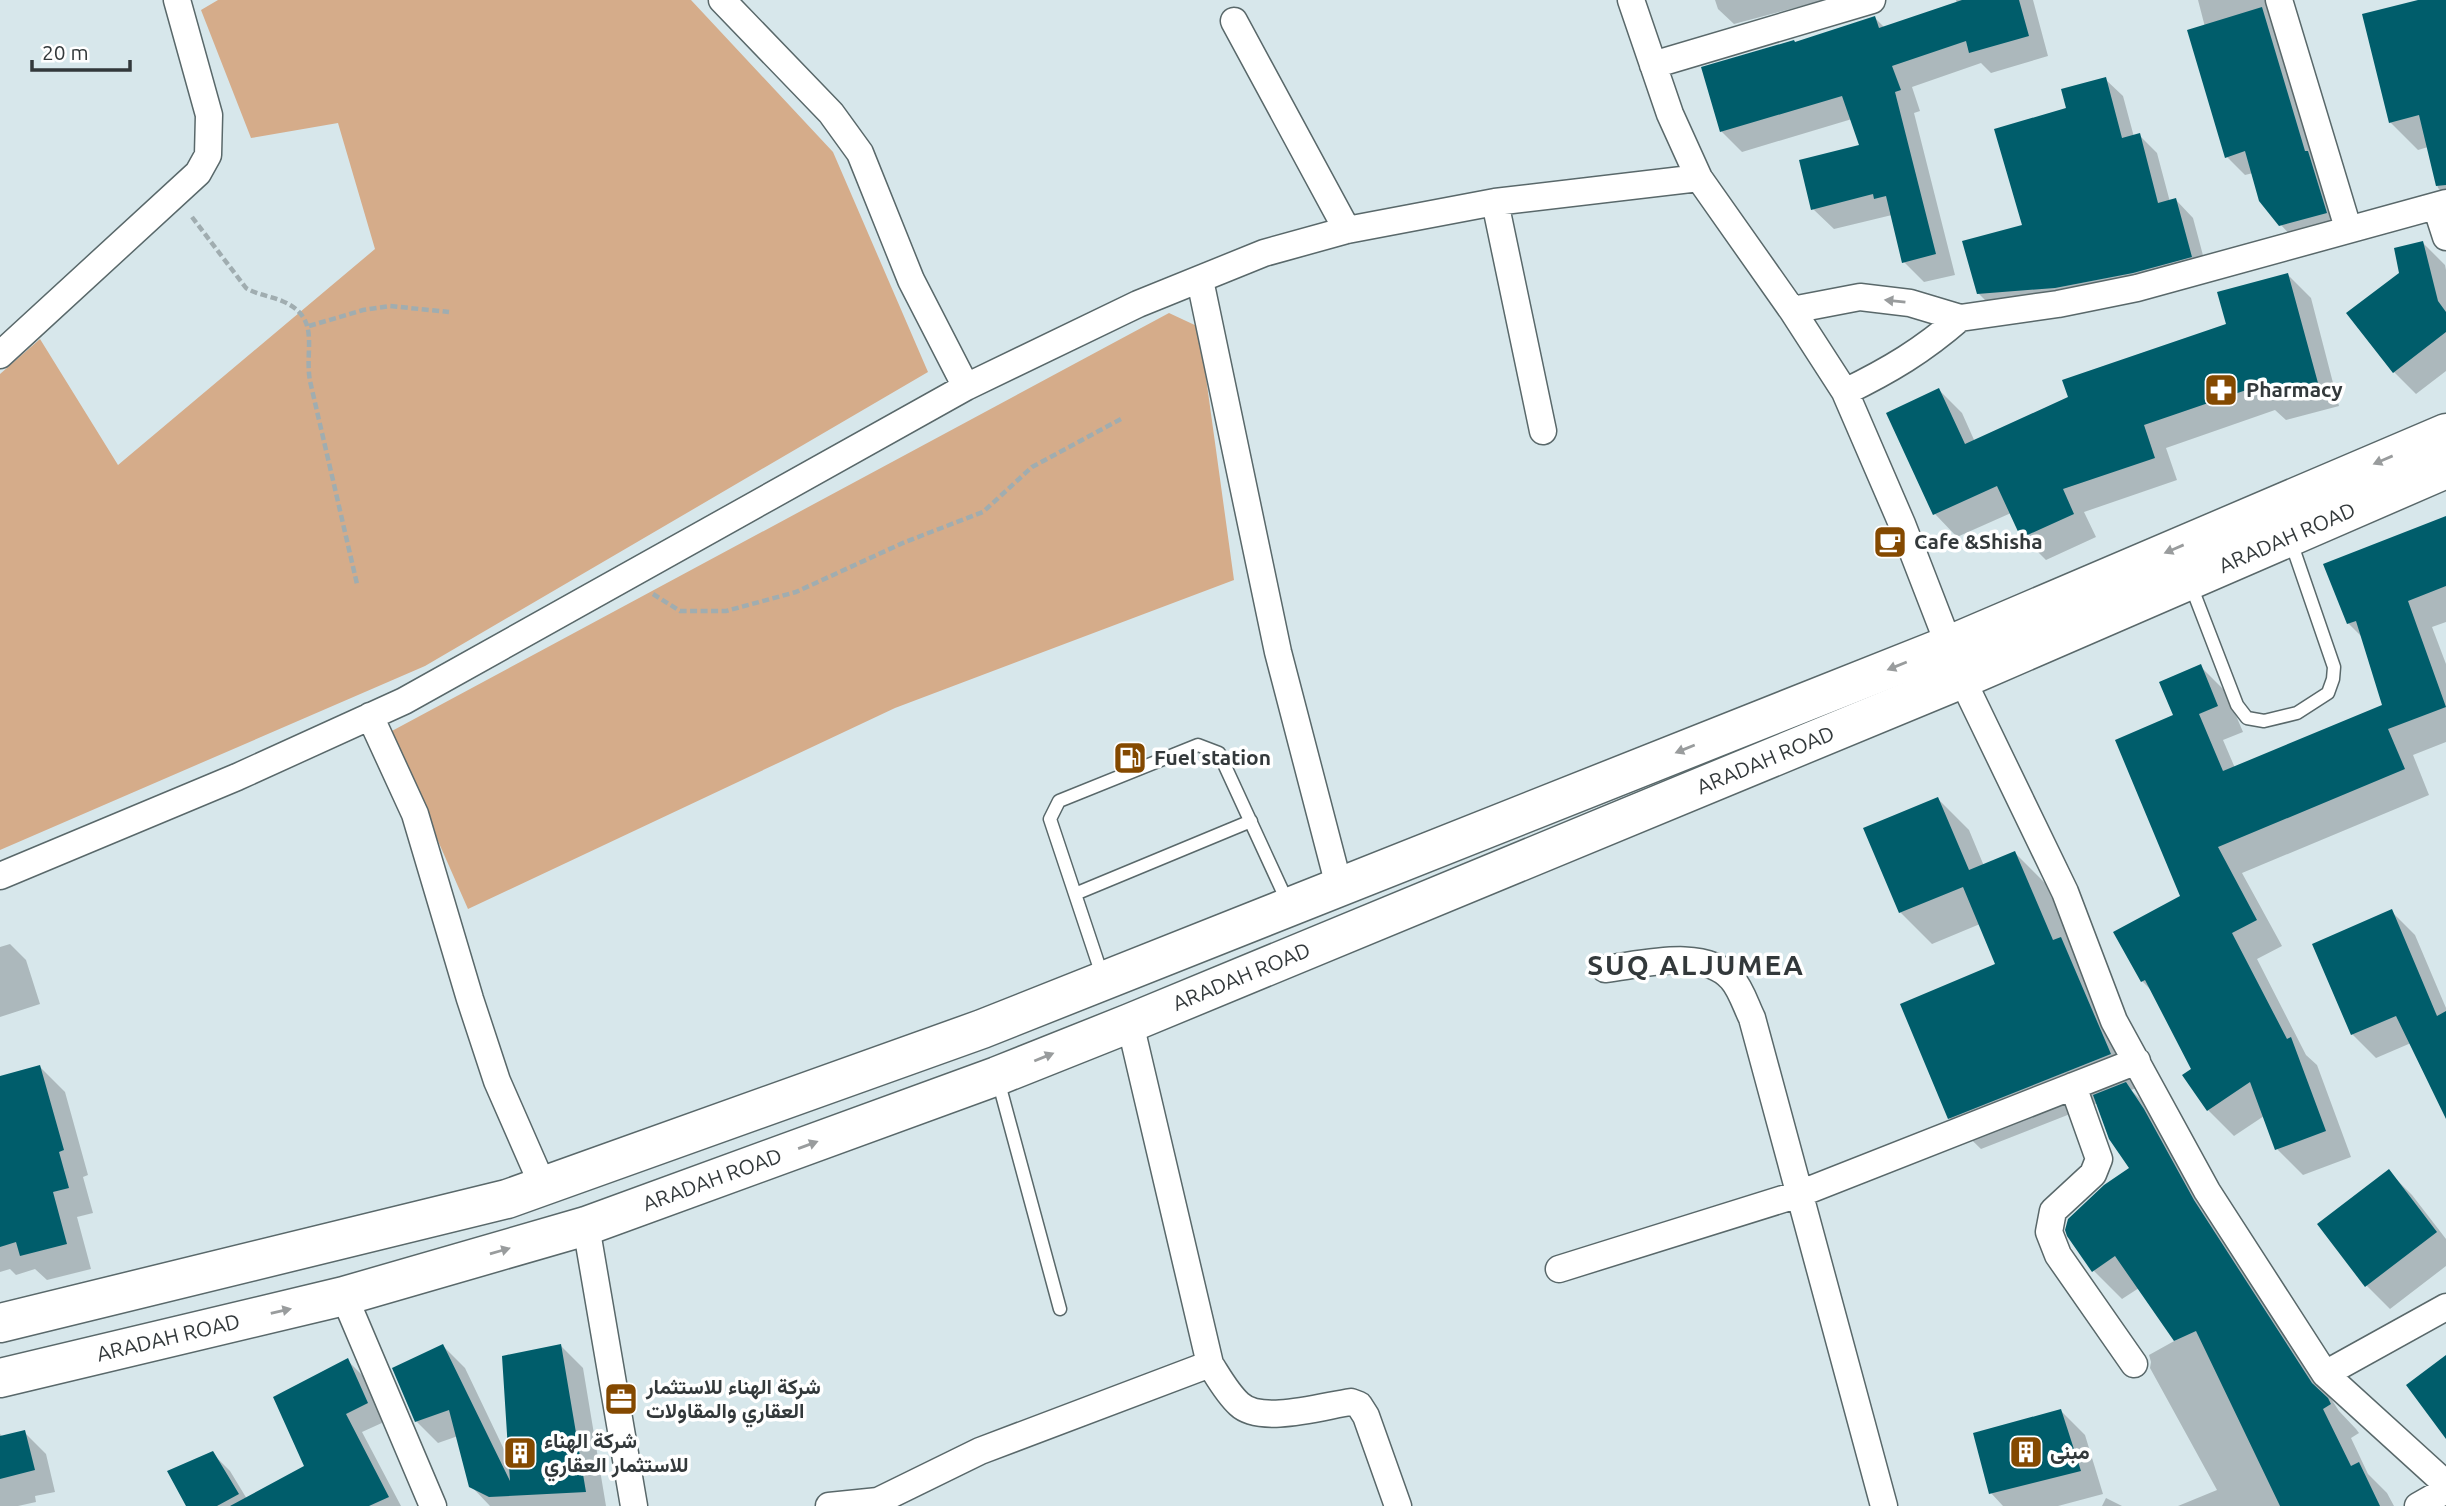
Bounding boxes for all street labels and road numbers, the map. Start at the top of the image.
street label: ARADAH ROAD [2215,497,2359,577]
street label: ARADAH ROAD [1693,720,1837,798]
street label: ARADAH ROAD [1169,937,1313,1015]
street label: ARADAH ROAD [639,1143,785,1215]
street label: ARADAH ROAD [94,1308,242,1366]

